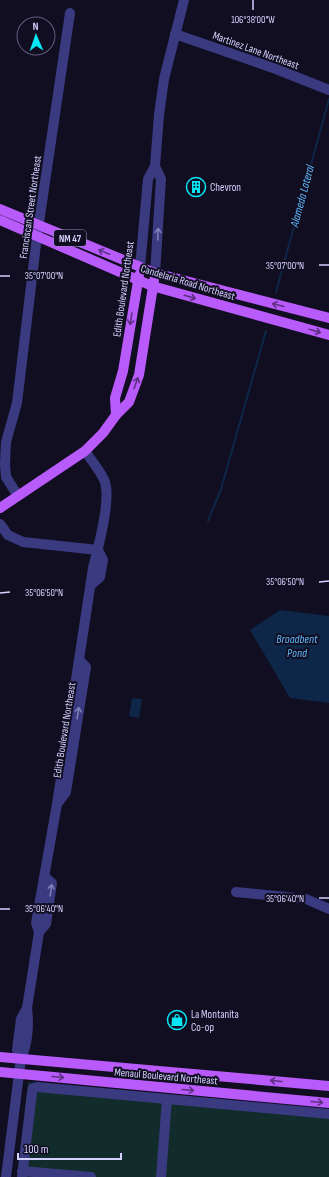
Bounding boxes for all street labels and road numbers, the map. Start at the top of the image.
street label: Martinez Lane Northeast [211,29,301,72]
street label: Franciscan Street Northeast [17,154,44,259]
road number: NM 47 [54,230,86,246]
street label: Edith Boulevard Northeast [110,240,137,338]
street label: Candelaria Road Northeast [139,262,237,303]
street label: Edith Boulevard Northeast [51,681,79,779]
street label: Menaul Boulevard Northeast [114,1065,219,1088]

